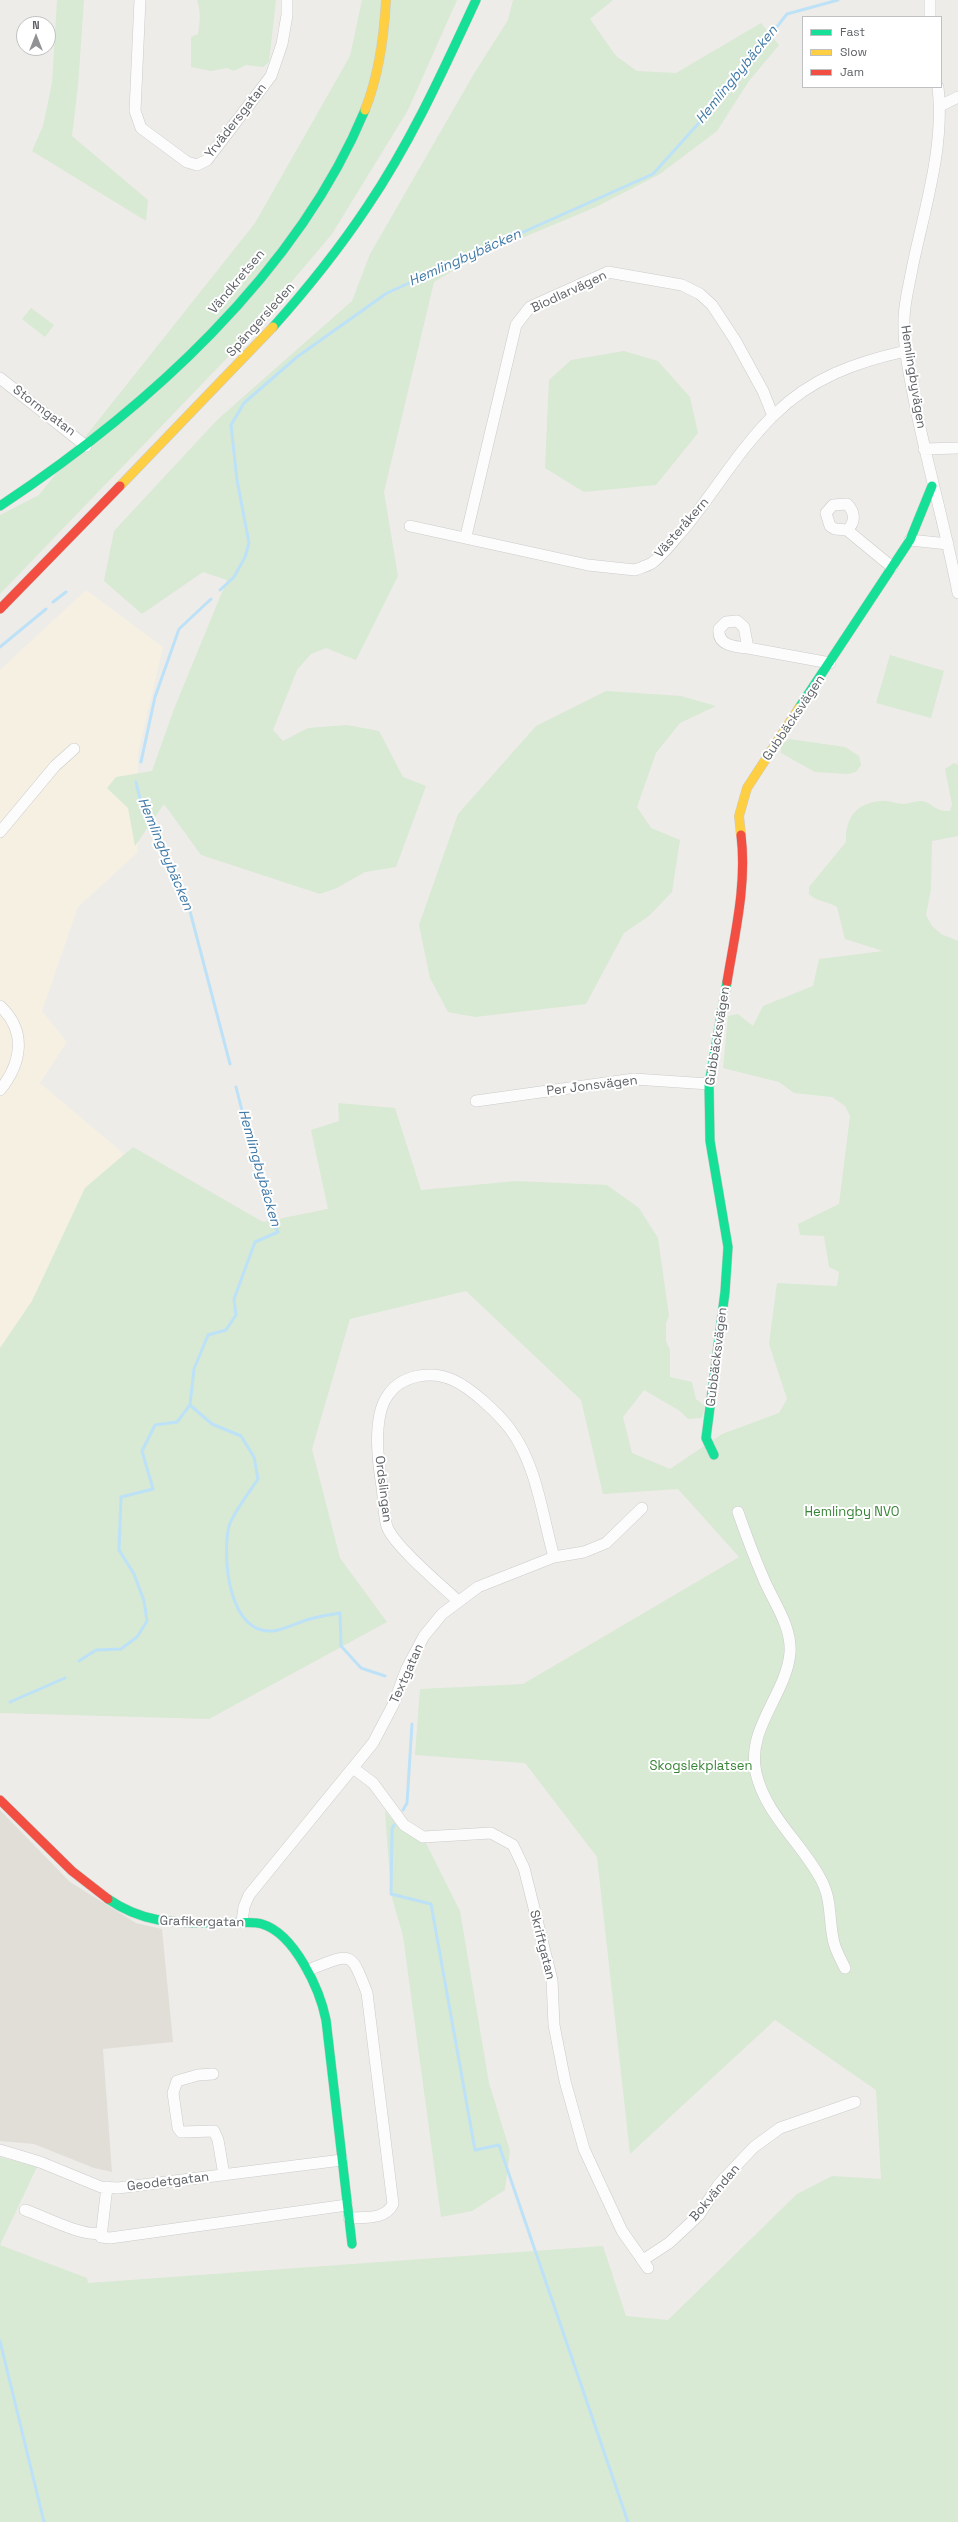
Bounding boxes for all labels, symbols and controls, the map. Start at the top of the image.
north arrow [16,16,56,56]
legend [802,16,942,88]
text: N [32,18,40,32]
water label: Hemlingbybäcken [692,23,782,127]
text: Fast [840,24,865,40]
text: Slow [840,44,867,60]
text: Jam [840,64,864,80]
street label: Yrvädersgatan [202,81,270,161]
water label: Hemlingbybäcken [406,226,524,290]
street label: Vändkretsen [206,247,268,317]
street label: Biodlarvägen [529,268,609,316]
street label: Spängersleden [224,280,298,360]
street label: Hemlingbyvägen [897,324,929,430]
street label: Stormgatan [10,382,78,440]
street label: Västeråkern [652,495,712,561]
street label: Gubbäcksvägen [760,672,828,764]
water label: Hemlingbybäcken [134,795,196,913]
street label: Gubbäcksvägen [702,985,734,1087]
street label: Per Jonsvägen [546,1073,638,1099]
water label: Hemlingbybäcken [234,1108,284,1228]
street label: Gubbäcksvägen [703,1306,731,1408]
street label: Ordslingan [371,1455,395,1523]
park label: Hemlingby NVO [805,1504,899,1520]
street label: Textgatan [387,1642,427,1706]
park label: Skogslekplatsen [650,1758,752,1774]
street label: Skriftgatan [526,1909,558,1981]
street label: Grafikergatan [159,1913,245,1931]
street label: Bokvändan [687,2161,743,2225]
street label: Geodetgatan [126,2169,210,2195]

